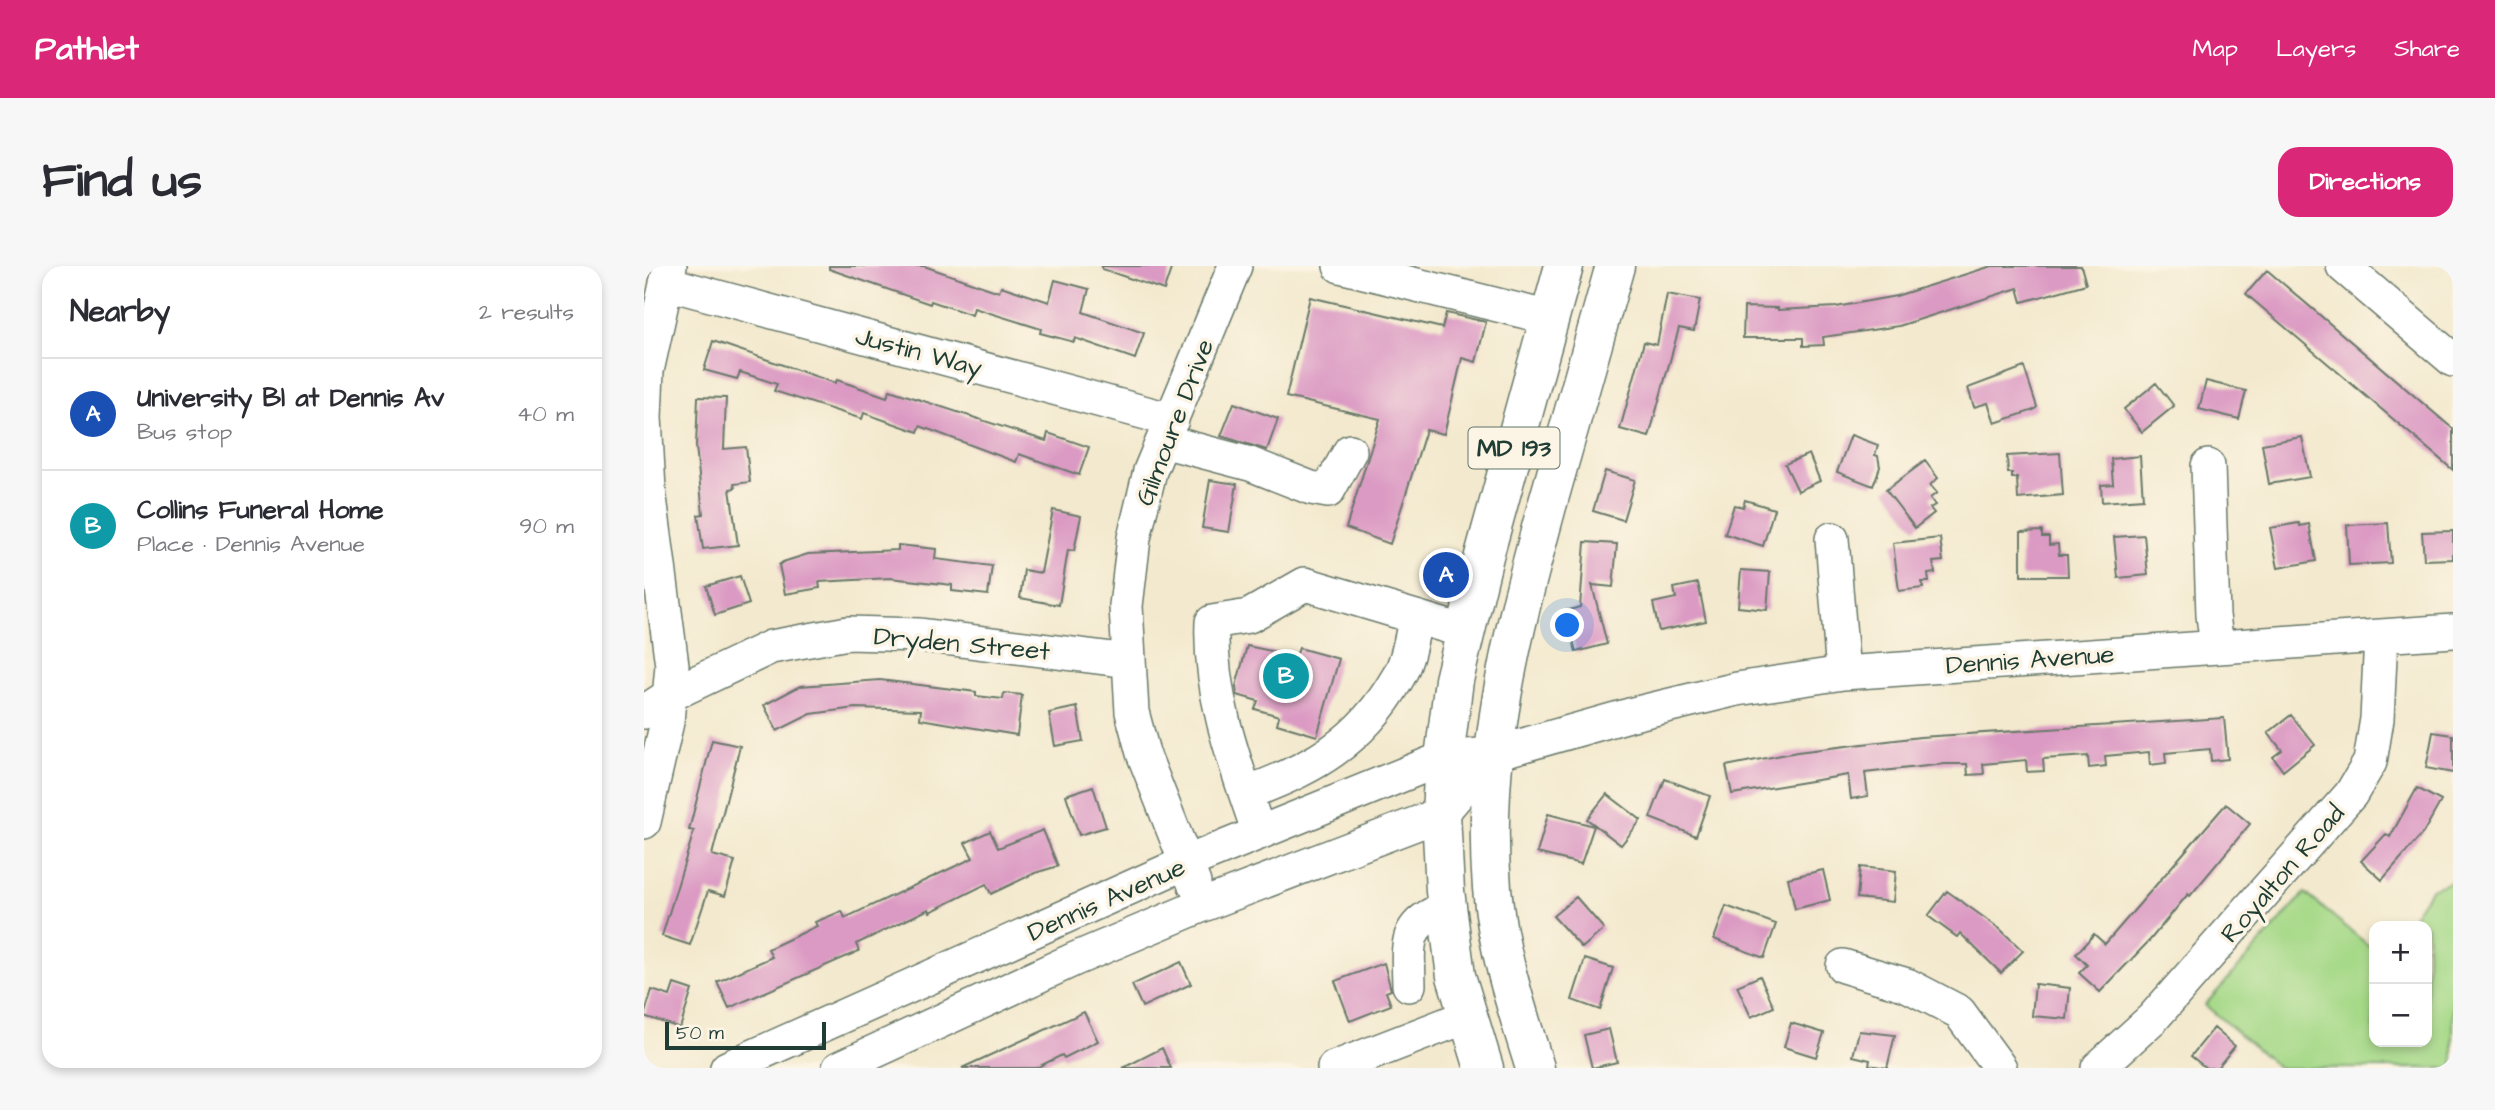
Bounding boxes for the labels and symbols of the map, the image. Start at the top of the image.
street label: Justin Way [851,318,986,388]
street label: Gilmoure Drive [1127,334,1223,511]
road number: MD 193 [1468,428,1560,468]
pin: A [1423,549,1469,601]
your location [1550,608,1584,642]
street label: Dryden Street [872,618,1052,672]
street label: Dennis Avenue [1945,636,2116,684]
pin: B [1263,650,1309,702]
street label: Royalton Road [2212,797,2355,952]
street label: Dennis Avenue [1022,849,1191,951]
scale bar [665,1019,826,1051]

